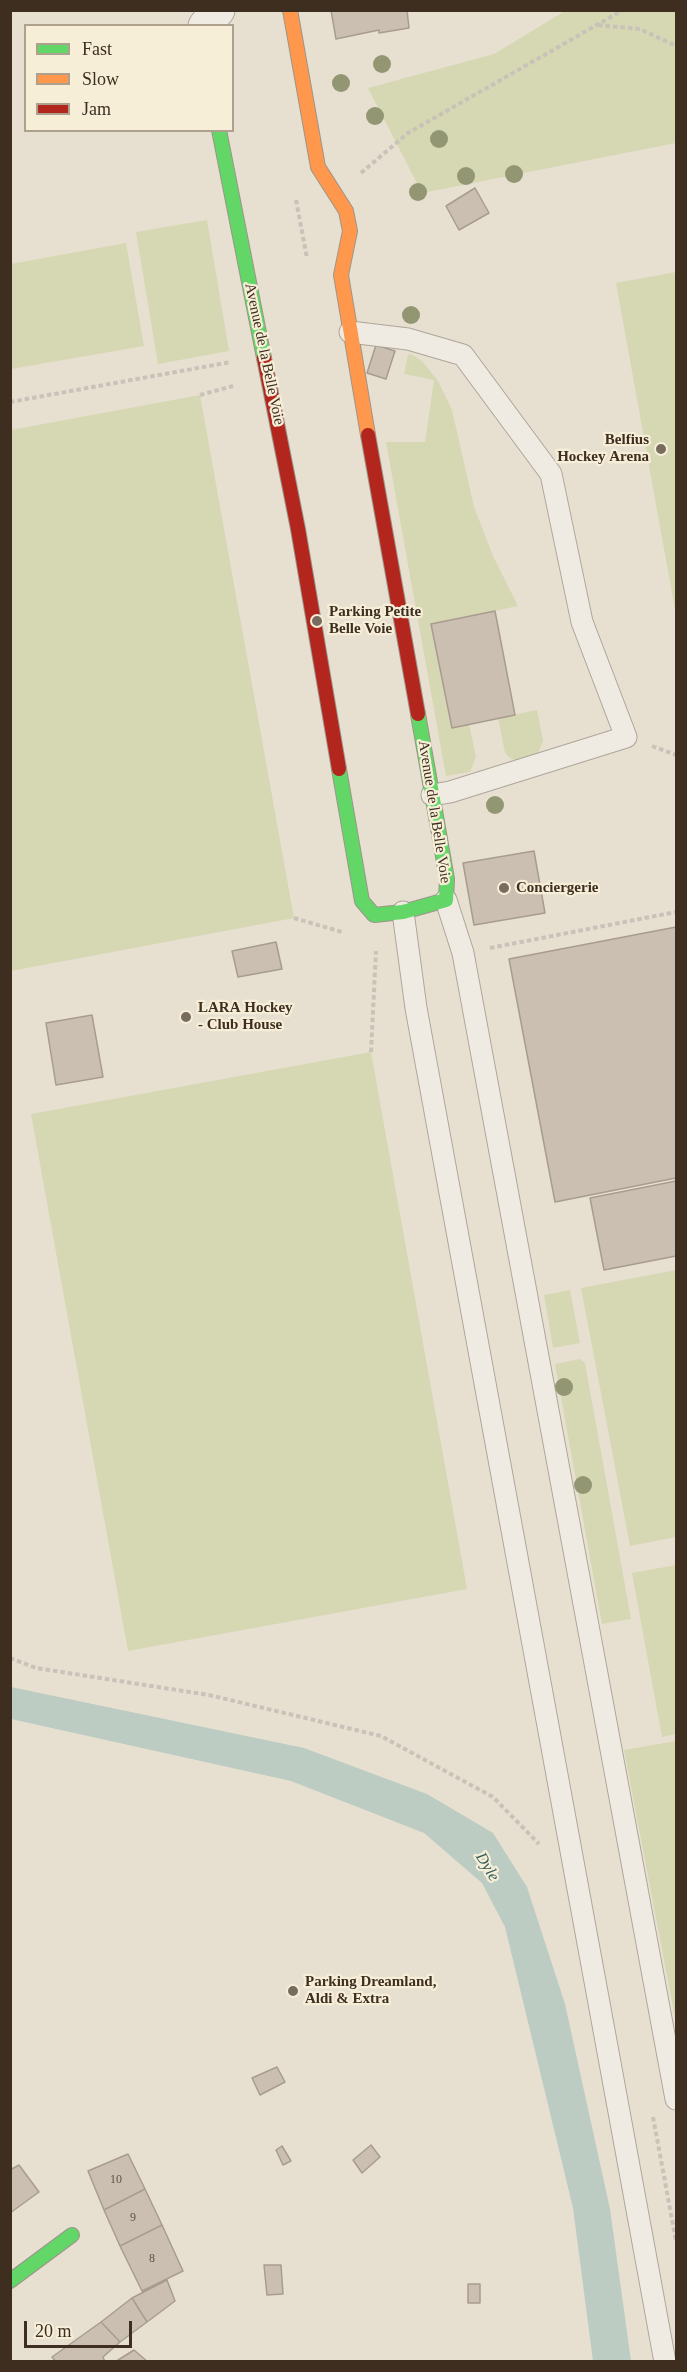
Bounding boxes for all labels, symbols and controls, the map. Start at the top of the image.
legend [24,24,234,132]
text: Fast [82,39,112,59]
text: Slow [82,69,119,89]
text: Jam [82,99,111,119]
street label: Avenue de la Belle Voie [240,282,288,426]
place label: Belfius Hockey Arena [557,431,649,466]
marker: Belfius Hockey Arena [654,442,668,456]
place label: Parking Petite Belle Voie [329,603,421,638]
marker: Parking Petite Belle Voie [310,614,324,628]
street label: Avenue de la Belle Voie [414,739,454,885]
place label: Conciergerie [516,879,598,897]
marker: Conciergerie [497,881,511,895]
place label: LARA Hockey - Club House [198,999,293,1034]
marker: LARA Hockey - Club House [179,1010,193,1024]
water label: Dyle [471,1849,503,1885]
place label: Parking Dreamland, Aldi & Extra [305,1973,436,2008]
marker: Parking Dreamland, Aldi & Extra [286,1984,300,1998]
house number: 10 [110,2173,122,2187]
house number: 9 [130,2211,136,2225]
house number: 8 [149,2252,155,2266]
scale bar [27,2309,135,2347]
text: 20 m [35,2321,72,2341]

